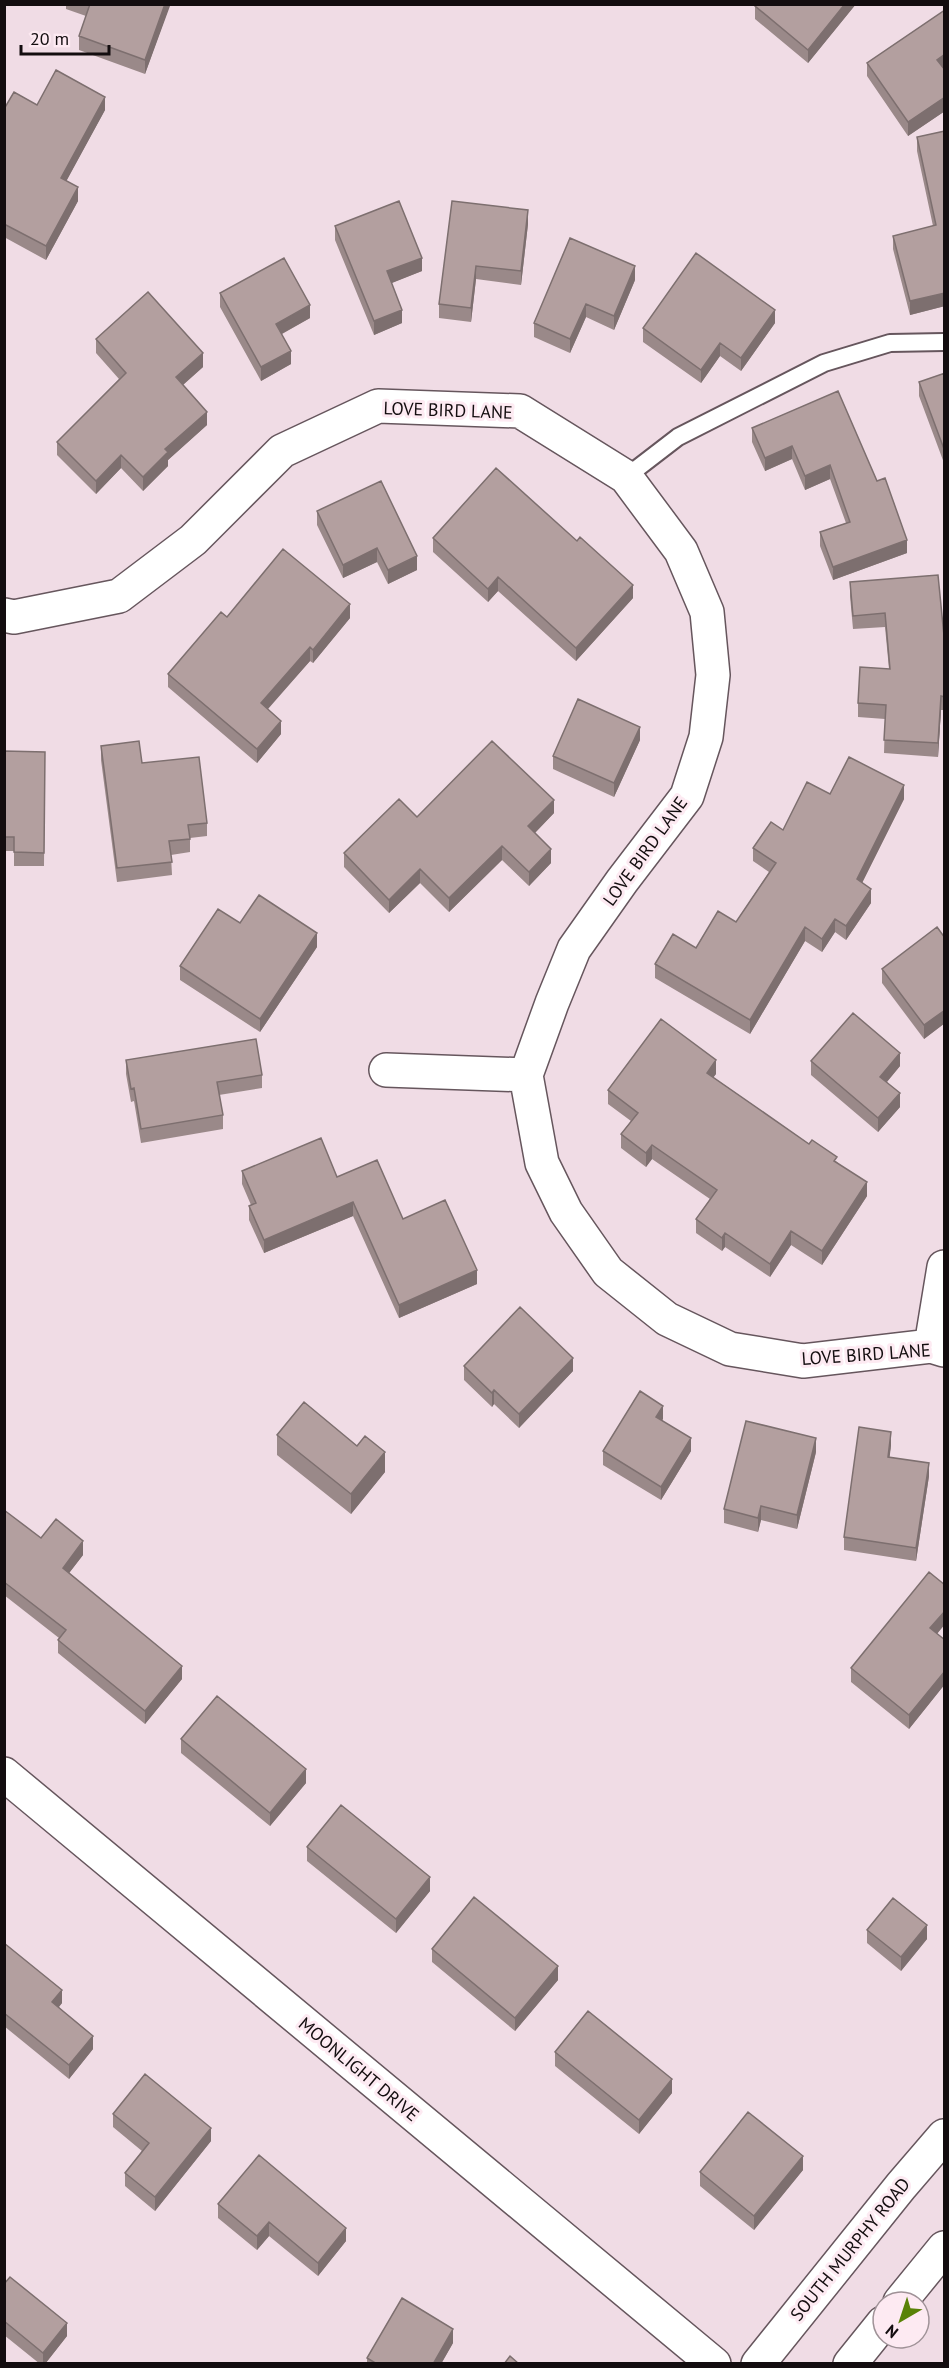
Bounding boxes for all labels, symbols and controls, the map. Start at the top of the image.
scale bar [21,18,110,56]
text: 20 m [30,27,69,50]
street label: LOVE BIRD LANE [383,396,513,424]
street label: LOVE BIRD LANE [598,792,692,910]
street label: LOVE BIRD LANE [801,1338,931,1370]
street label: MOONLIGHT DRIVE [294,2012,424,2126]
street label: SOUTH MURPHY ROAD [785,2173,915,2325]
north arrow [871,2290,931,2350]
text: N [881,2321,902,2343]

